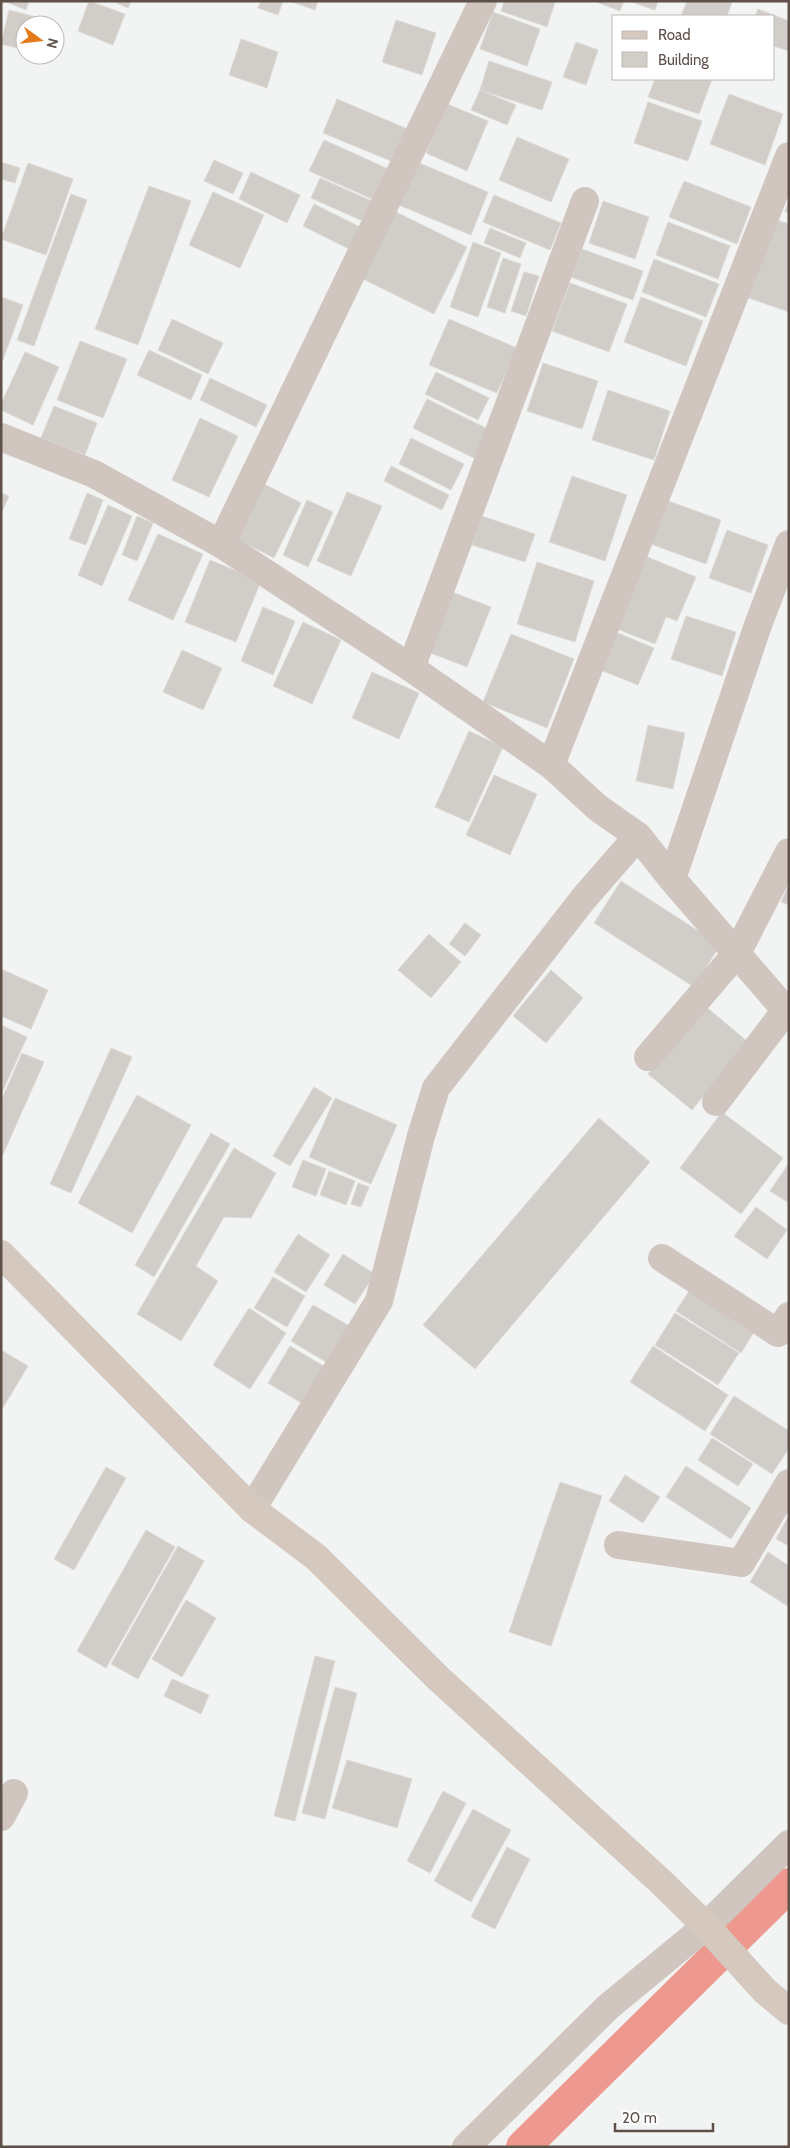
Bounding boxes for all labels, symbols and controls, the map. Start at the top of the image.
north arrow [15,15,65,65]
legend [612,15,775,80]
text: Road [658,26,691,44]
text: N [43,36,63,50]
text: Building [658,51,709,69]
scale bar [615,2100,712,2132]
text: 20 m [622,2109,657,2127]

